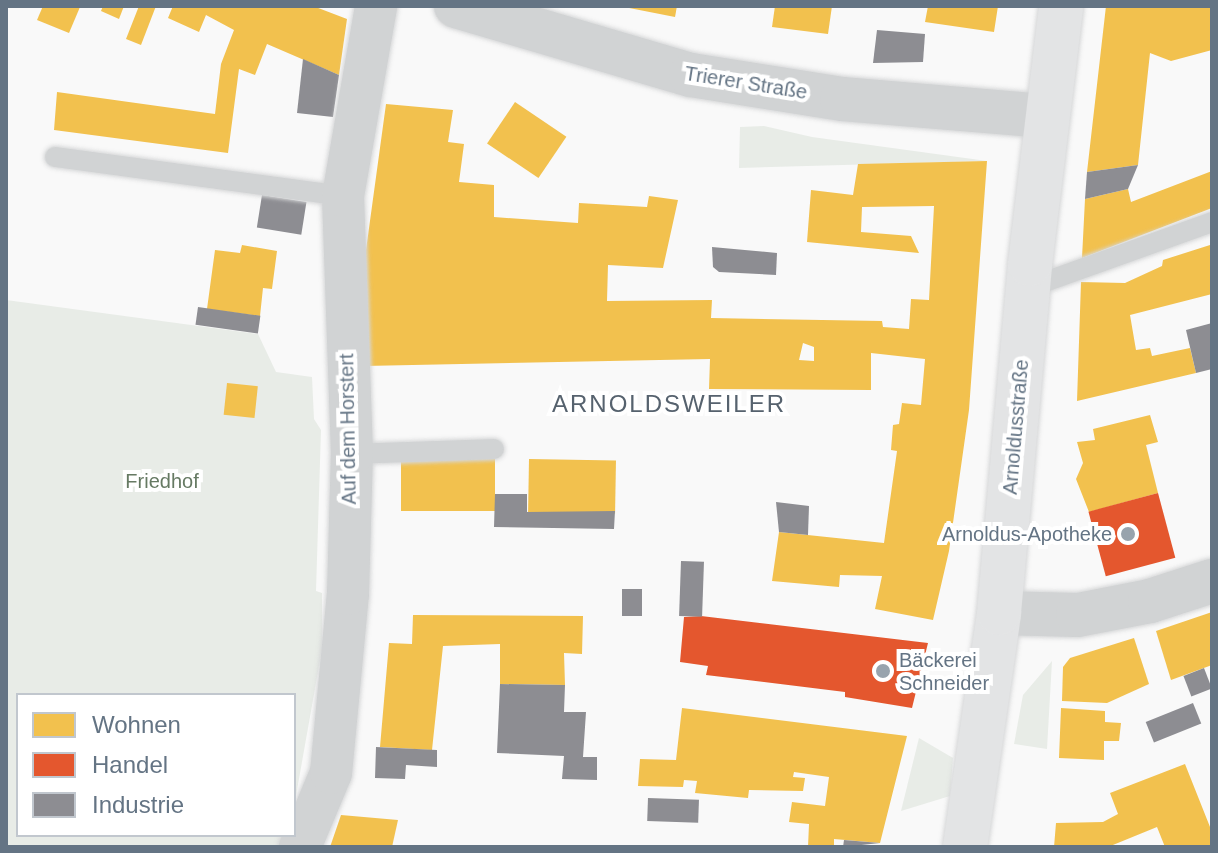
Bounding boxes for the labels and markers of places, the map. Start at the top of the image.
place label: Arnoldus-Apotheke [942,522,1112,546]
marker: Arnoldus-Apotheke [1119,525,1137,543]
place label: Bäckerei Schneider [899,648,989,695]
marker: Bäckerei Schneider [874,662,892,680]

